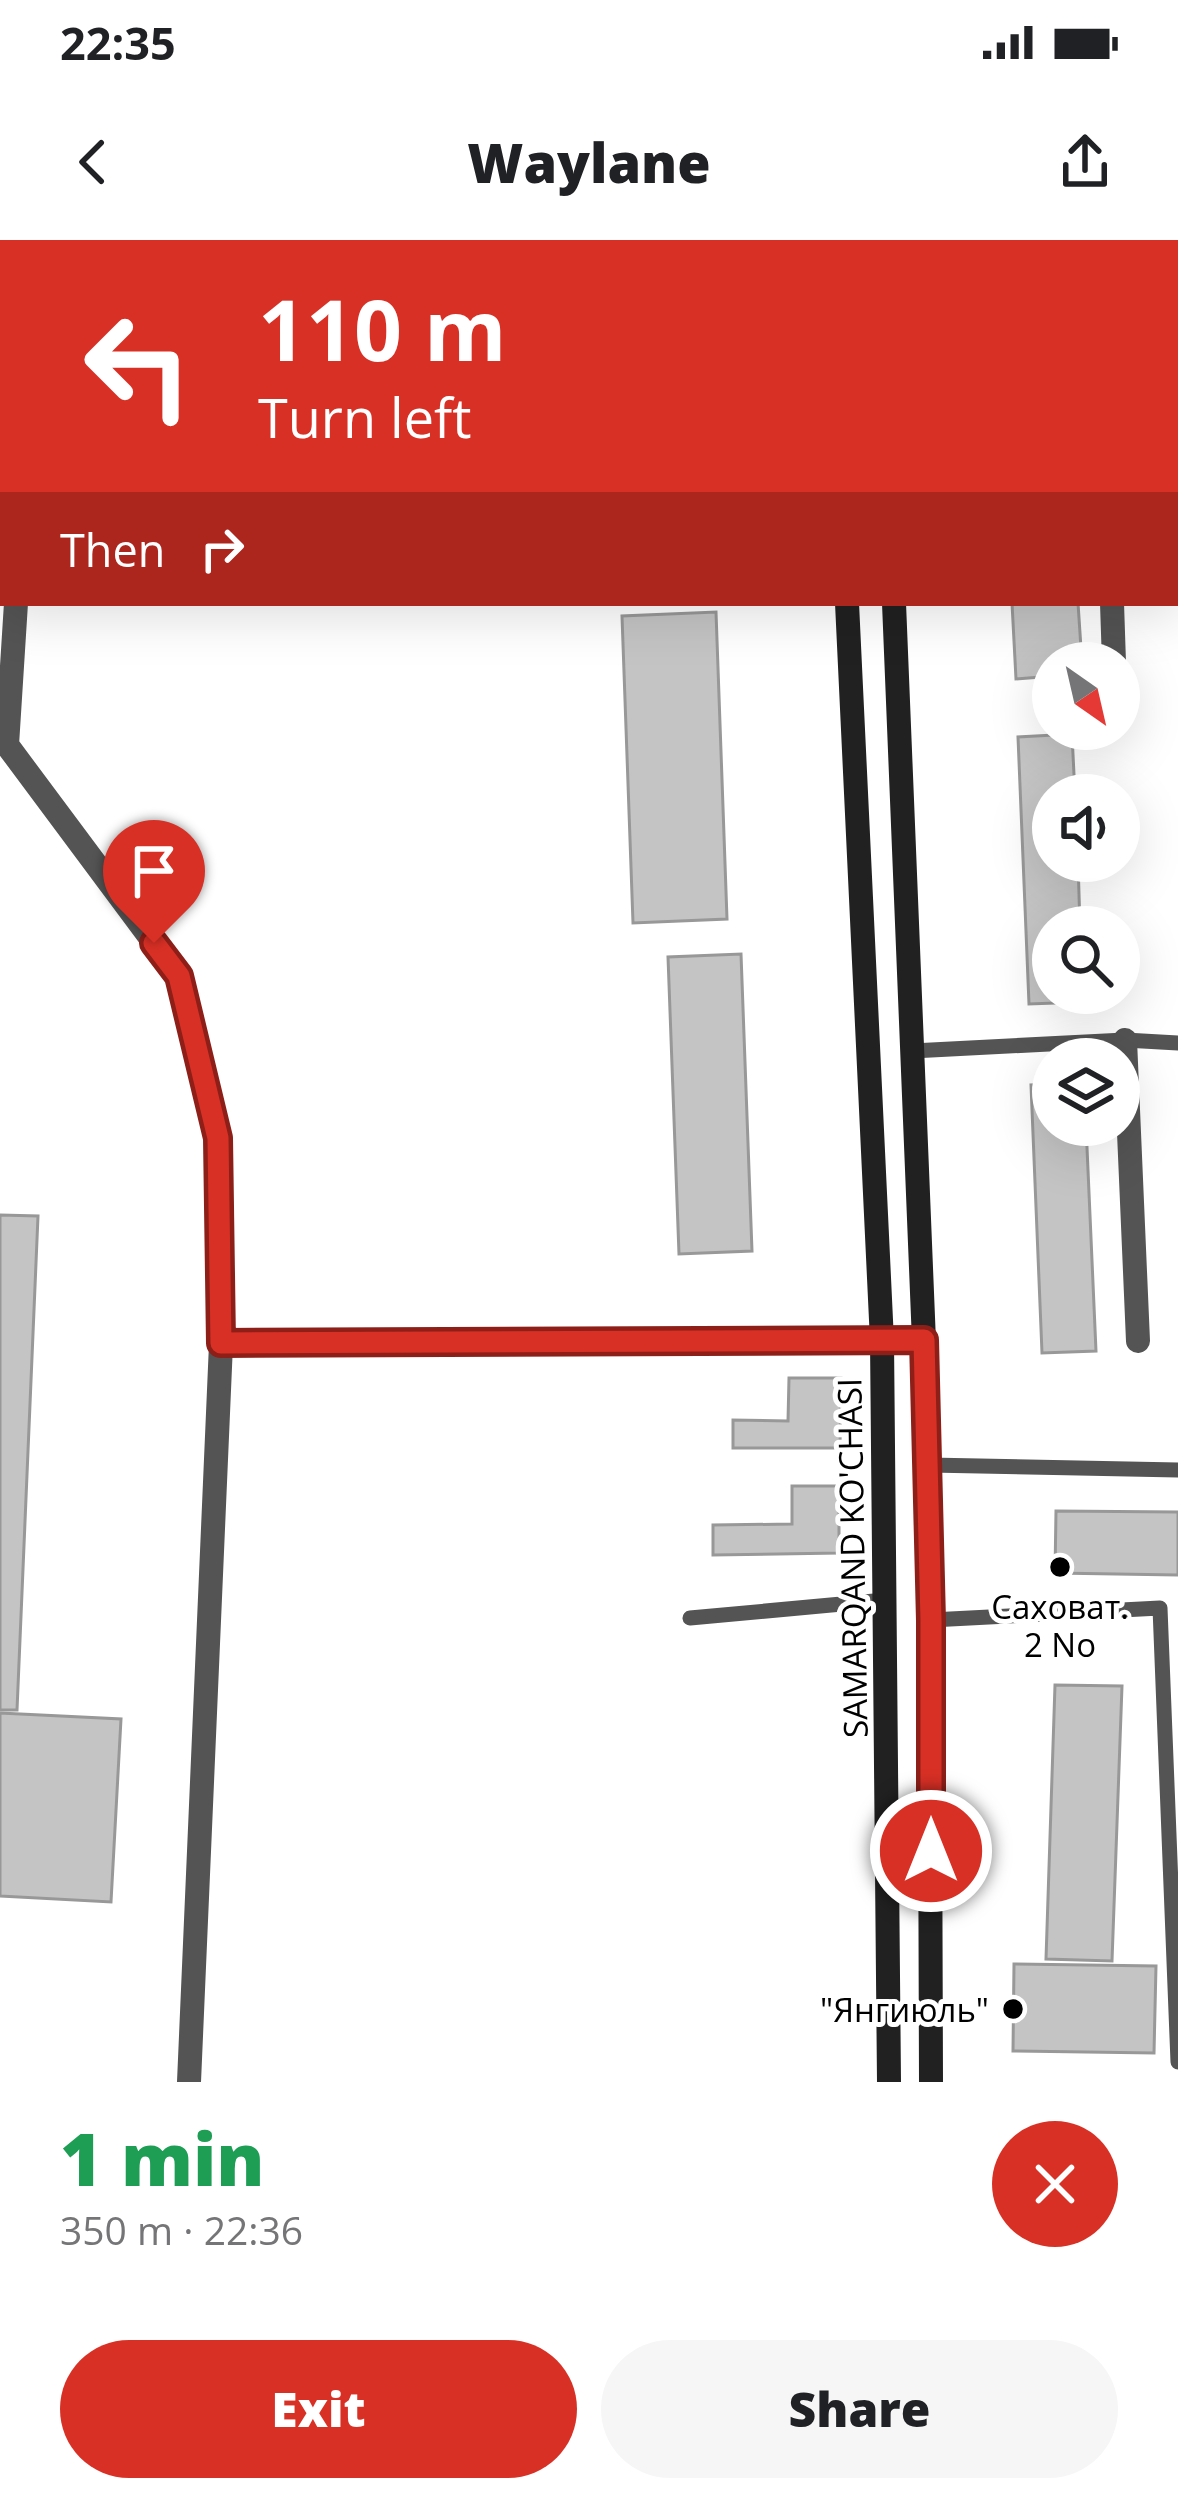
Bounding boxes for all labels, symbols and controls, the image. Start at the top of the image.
text: 22:35 [60,12,176,73]
text: Waylane [467,125,711,199]
icon: back [60,129,126,195]
icon: share [1052,129,1118,195]
text: 110 m [258,271,506,386]
icon: left [60,288,216,444]
text: Turn left [258,380,471,454]
icon: right [189,516,255,582]
text: Then [60,519,165,580]
north arrow [1032,642,1140,750]
map controls [1032,642,1140,1146]
button: sound [1032,774,1140,882]
pin [103,820,205,943]
icon: arrive [121,838,187,904]
button: search [1032,906,1140,1014]
button: layers [1032,1038,1140,1146]
street label: SAMARQAND KO'CHASI [826,1378,878,1738]
marker: Саховат. 2 No [1047,1554,1073,1580]
place label: Саховат. 2 No [991,1584,1129,1667]
position arrow [868,1788,994,1914]
place label: "Янгиюль" [820,1987,989,2032]
marker: "Янгиюль" [1000,1996,1026,2022]
text: 1 min [60,2109,265,2207]
button: close [992,2121,1118,2247]
text: 350 m · 22:36 [60,2203,303,2256]
button: Exit [60,2340,577,2478]
button: Share [601,2340,1118,2478]

